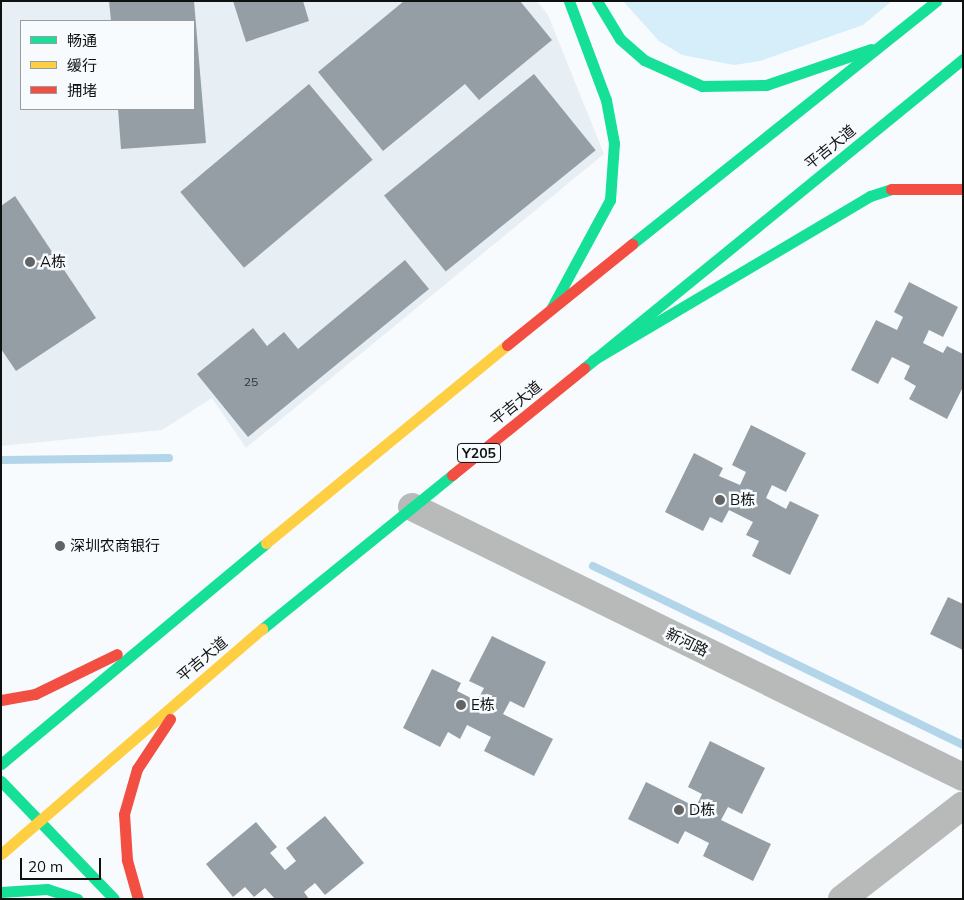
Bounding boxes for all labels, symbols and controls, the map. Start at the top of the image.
legend [20,20,195,110]
text: 畅通 [67,31,97,50]
text: 缓行 [67,56,97,75]
text: 拥堵 [67,81,97,100]
street label: 平吉大道 [801,121,859,173]
place label: A栋 [40,253,66,271]
marker: A栋 [24,256,36,268]
house number: 25 [244,375,258,389]
street label: 平吉大道 [487,377,545,429]
road number: Y205 [456,442,502,464]
place label: B栋 [730,491,755,509]
marker: B栋 [714,494,726,506]
place label: 深圳农商银行 [70,537,160,555]
marker: 深圳农商银行 [54,540,66,552]
street label: 新河路 [663,624,711,660]
street label: 平吉大道 [173,633,231,685]
place label: E栋 [471,696,495,714]
marker: E栋 [455,699,467,711]
place label: D栋 [689,801,715,819]
marker: D栋 [673,804,685,816]
scale bar [22,848,104,880]
text: 20 m [28,857,63,876]

